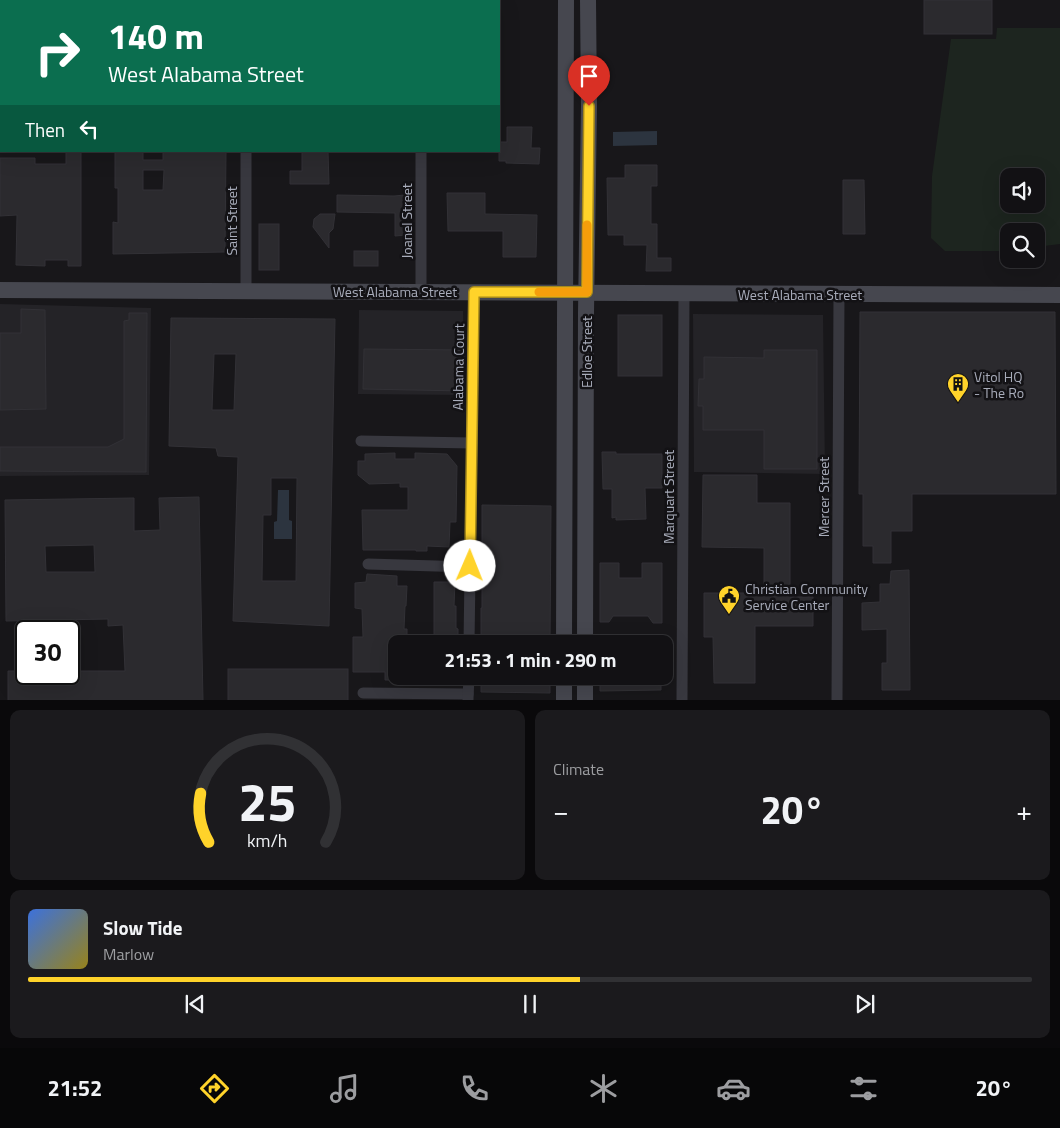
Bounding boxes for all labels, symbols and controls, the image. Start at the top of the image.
text: 140 m [108,9,204,63]
icon: right [25,20,90,85]
pin [568,55,610,106]
text: West Alabama Street [108,57,304,91]
icon: arrive [575,62,603,90]
text: Then [25,115,65,144]
icon: left [75,115,103,143]
map controls [1000,168,1045,268]
button: sound [1000,168,1045,213]
street label: Joanel Street [396,183,417,259]
street label: Saint Street [221,186,242,256]
button: search [1000,223,1045,268]
street label: West Alabama Street [333,281,457,302]
street label: West Alabama Street [738,284,862,305]
street label: Edloe Street [576,316,597,388]
street label: Alabama Court [447,323,469,411]
place label: Vitol HQ - The Ro [974,366,1024,403]
building icon: Vitol HQ - The Ro [946,372,970,403]
street label: Marquart Street [658,450,679,544]
street label: Mercer Street [813,457,834,537]
position arrow [443,539,495,591]
place label: Christian Community Service Center [745,578,868,615]
public building icon: Christian Community Service Center [717,584,741,615]
speed limit sign: 30 [15,620,80,685]
text: 21:53 · 1 min · 290 m [444,645,617,674]
text: Climate [553,757,604,781]
text: 25 [238,762,297,841]
text: 20° [761,781,824,839]
text: − [553,789,569,832]
text: + [1016,789,1032,832]
text: km/h [247,827,288,854]
text: Slow Tide [103,913,182,942]
text: Marlow [103,942,154,966]
icon: previous [181,990,209,1018]
icon: pause [516,990,544,1018]
icon: next [851,990,879,1018]
text: 21:52 [47,1071,102,1105]
icon: directions [197,1071,232,1106]
icon: music [327,1071,362,1106]
icon: phone [457,1071,492,1106]
icon: climate [586,1071,621,1106]
icon: car [716,1071,751,1106]
icon: filters [846,1071,881,1106]
text: 20° [976,1071,1013,1105]

